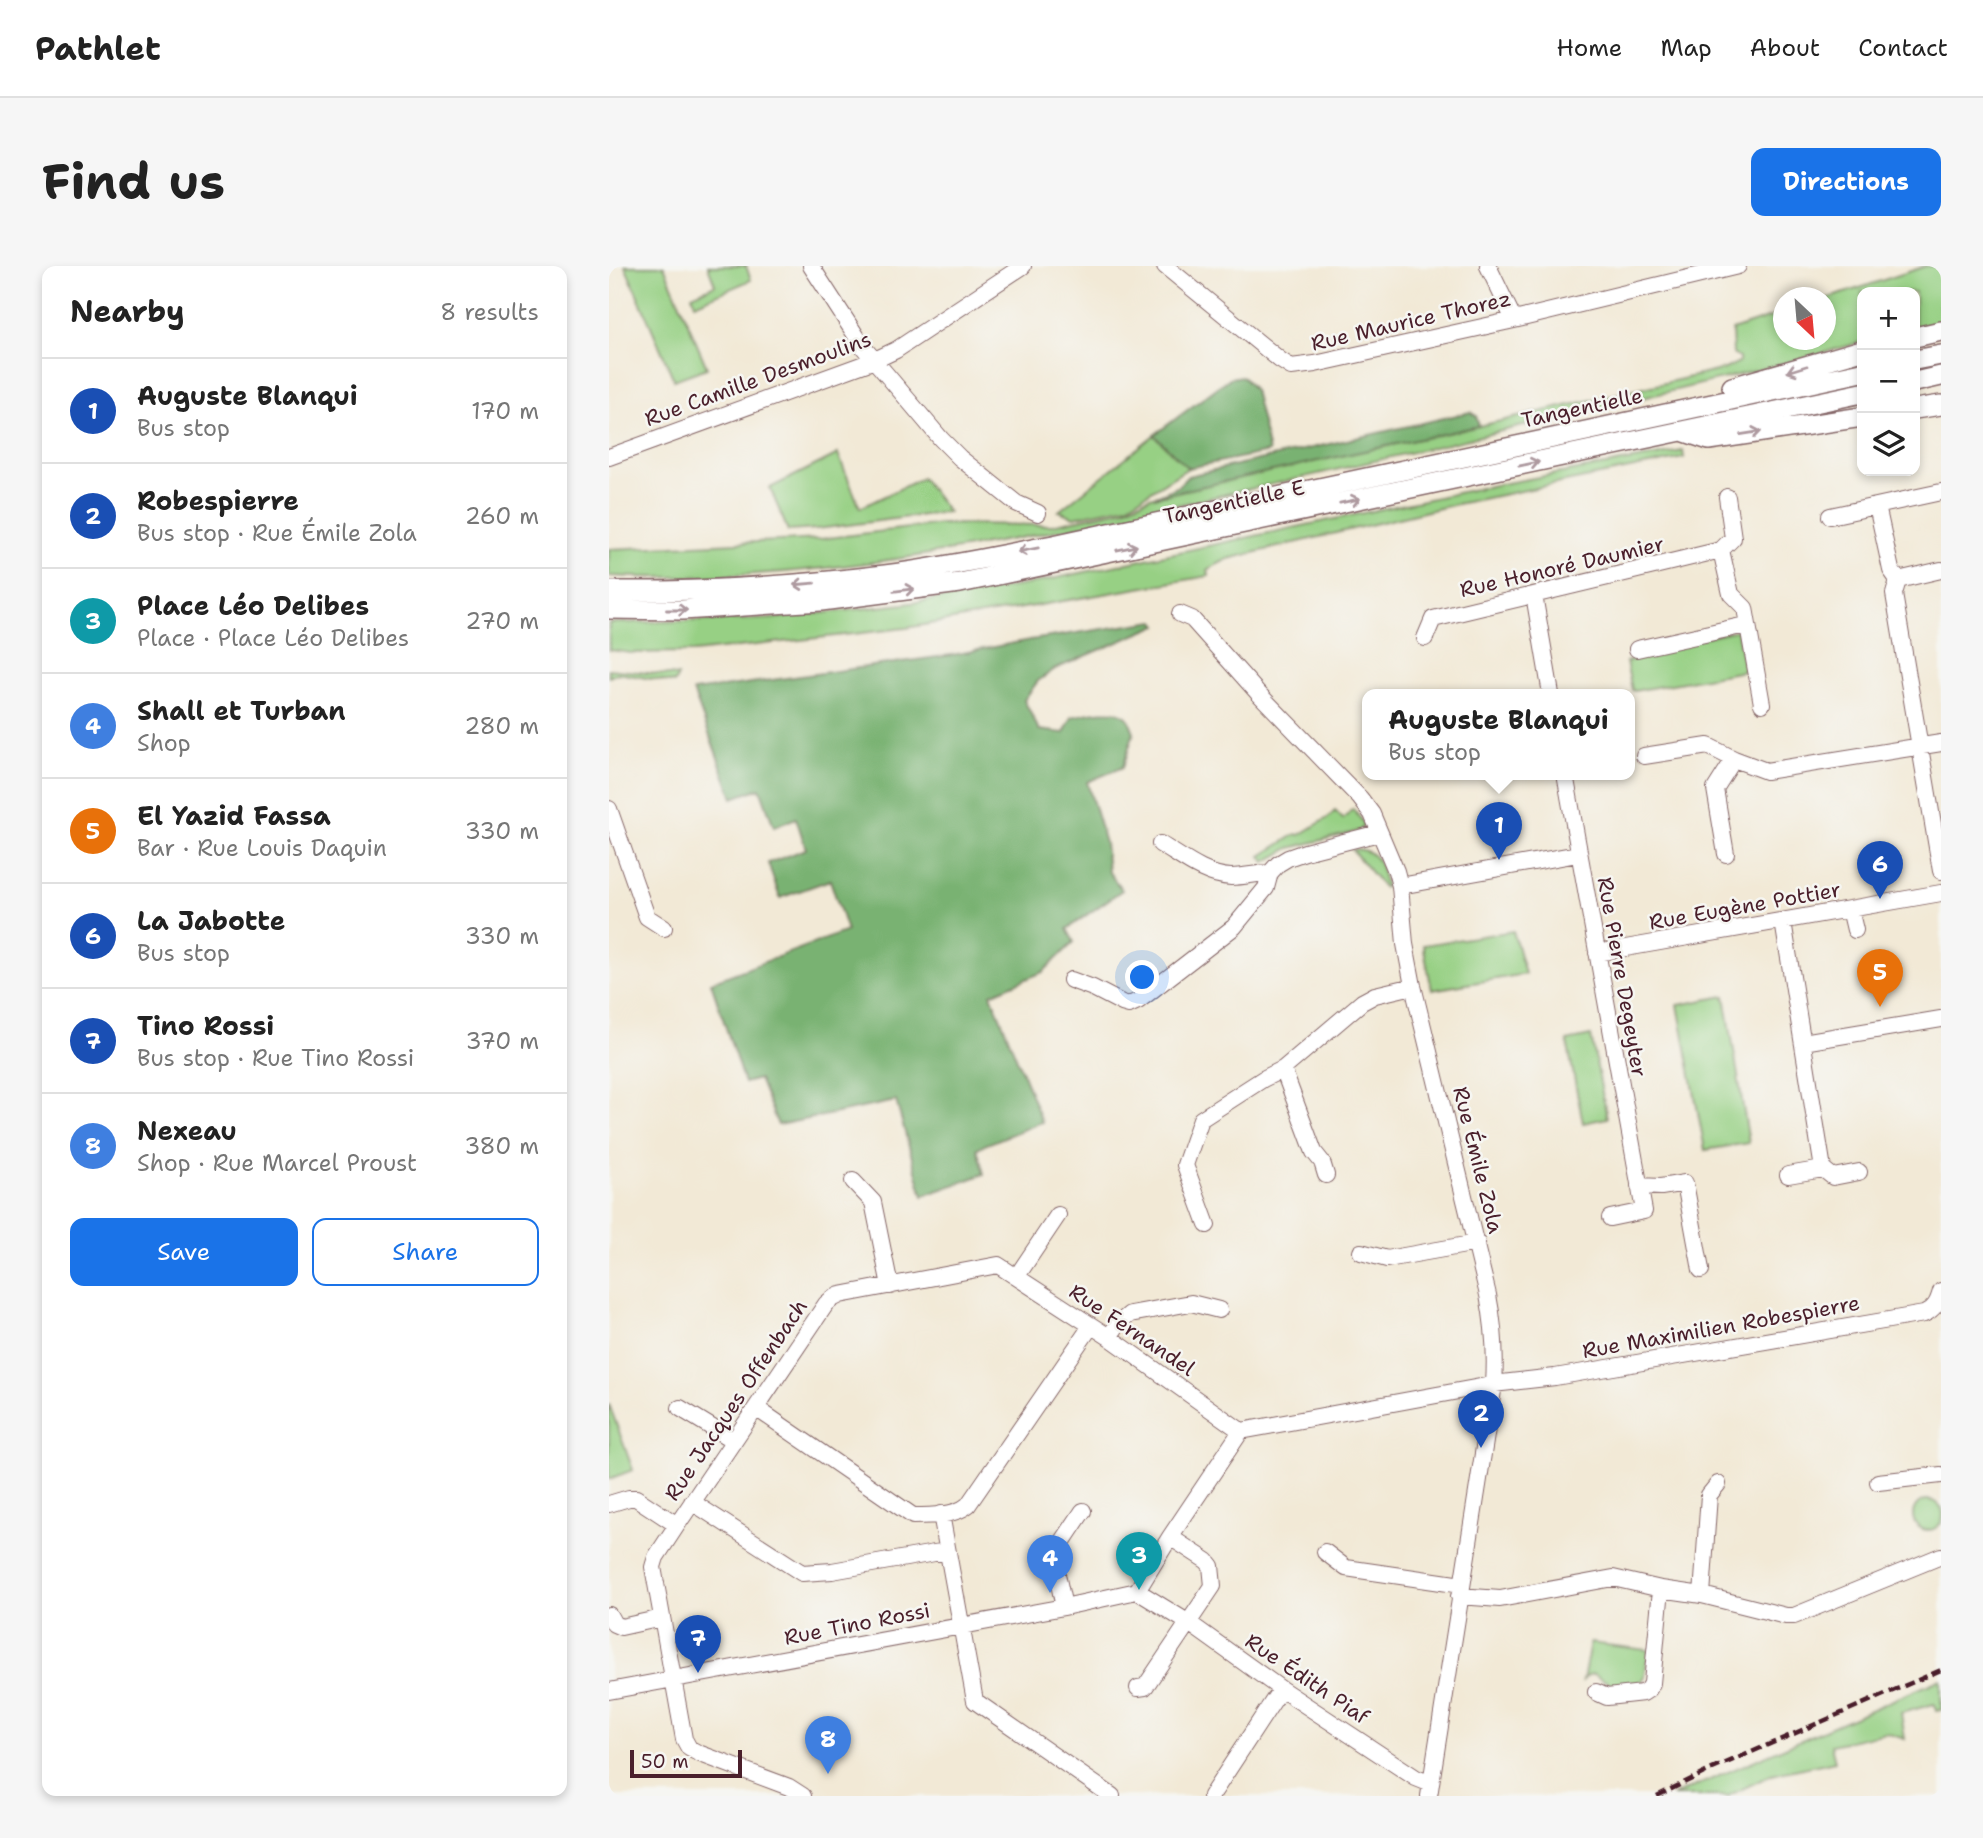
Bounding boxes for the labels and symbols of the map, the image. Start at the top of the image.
street label: Rue Maurice Thorez [1308,284,1514,358]
north arrow [1773,287,1836,350]
street label: Rue Camille Desmoulins [641,325,875,433]
one-way arrow [1786,363,1808,376]
street label: Tangentielle [1519,381,1645,435]
one-way arrow [1739,427,1762,440]
one-way arrow [1517,456,1540,470]
street label: Tangentielle E [1161,473,1307,531]
one-way arrow [1338,494,1361,508]
street label: Rue Honoré Daumier [1457,530,1667,604]
one-way arrow [1115,541,1138,554]
one-way arrow [1017,544,1040,557]
one-way arrow [793,577,815,590]
one-way arrow [892,584,915,597]
one-way arrow [665,603,688,617]
pin: 1 [1476,802,1522,860]
pin: 6 [1857,841,1903,899]
street label: Rue Pierre Degeyter [1591,875,1653,1079]
street label: Rue Eugène Pottier [1647,875,1843,937]
pin: 5 [1857,949,1903,1007]
your location [1125,960,1159,994]
street label: Rue Émile Zola [1446,1083,1511,1236]
street label: Rue Fernandel [1064,1277,1201,1383]
street label: Rue Maximilien Robespierre [1580,1289,1862,1365]
street label: Rue Jacques Offenbach [658,1294,814,1506]
pin: 2 [1458,1390,1504,1448]
pin: 3 [1116,1532,1162,1590]
pin: 4 [1027,1535,1073,1593]
street label: Rue Tino Rossi [782,1596,932,1652]
pin: 7 [675,1615,721,1673]
street label: Rue Édith Piaf [1240,1626,1375,1731]
pin: 8 [805,1716,851,1774]
scale bar [630,1747,742,1779]

